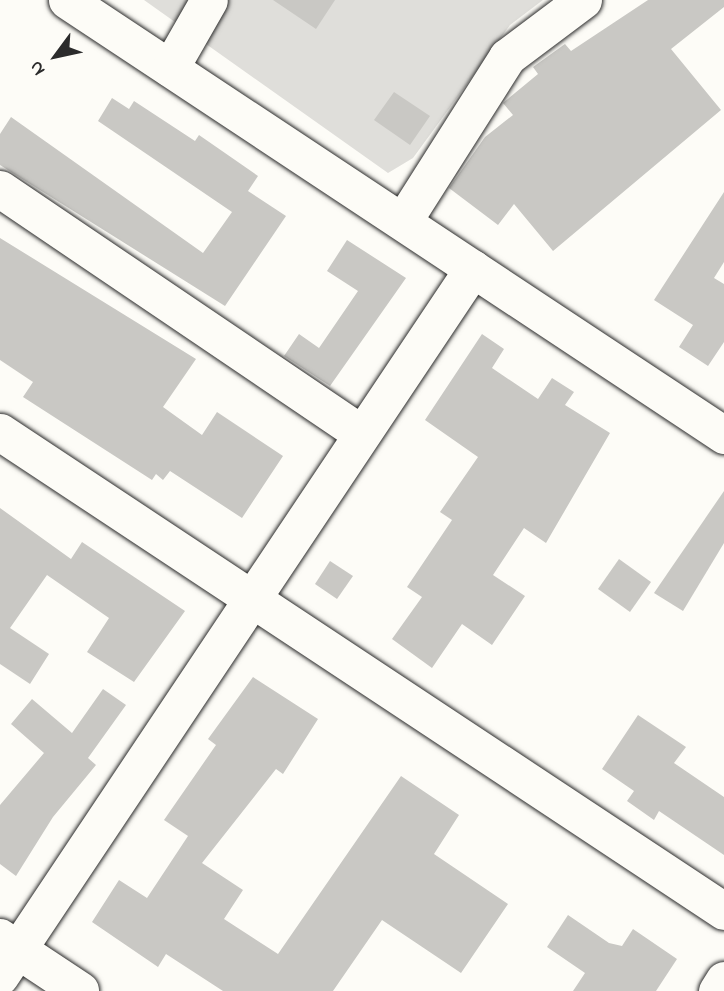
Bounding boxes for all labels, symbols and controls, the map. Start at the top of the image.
north arrow [21,21,91,91]
text: N [23,55,53,80]

